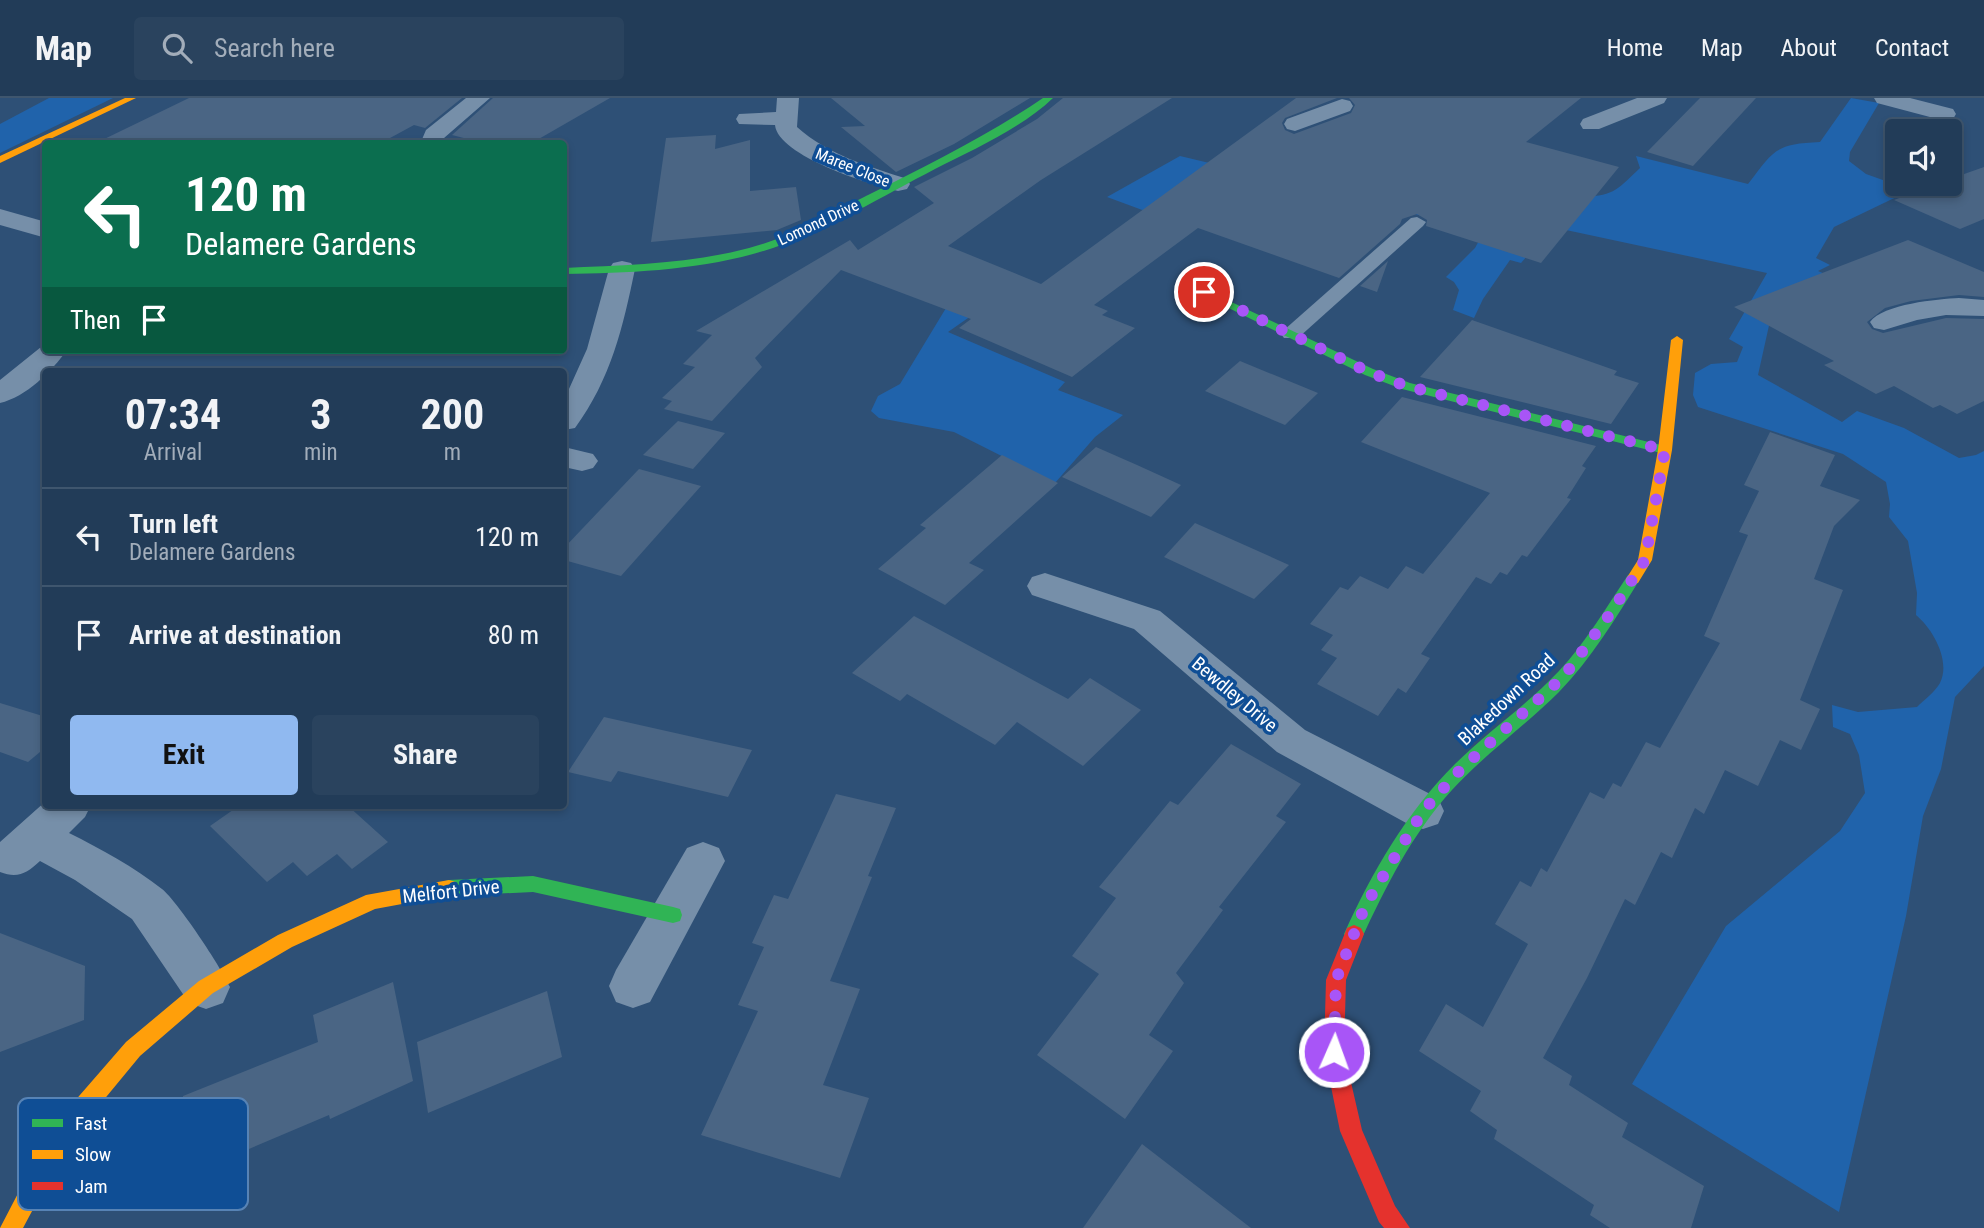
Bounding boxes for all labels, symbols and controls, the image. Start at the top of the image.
search box [134,17,624,80]
text: Map [35,29,92,68]
icon: search [158,29,196,67]
text: Search here [214,33,335,63]
text: Home [1607,34,1663,62]
text: Map [1701,34,1743,62]
text: About [1781,34,1837,62]
text: Contact [1875,34,1949,62]
map controls [1885,119,1962,196]
button: sound [1885,119,1962,196]
street label: Maree Close [813,144,893,191]
text: 120 m [185,166,307,223]
icon: left [70,168,161,259]
street label: Lomond Drive [775,195,862,249]
text: Delamere Gardens [185,225,416,263]
pin [1174,262,1234,322]
icon: arrive [1185,273,1223,311]
icon: arrive [135,301,173,339]
text: Then [70,305,121,335]
text: 07:34 [125,390,221,439]
text: 3 [310,390,331,439]
text: 200 [420,390,484,439]
text: Arrival [144,439,202,466]
text: min [304,439,338,466]
text: m [444,439,461,466]
text: Turn left [129,509,218,539]
icon: left [70,518,108,556]
text: 120 m [475,522,539,552]
text: Delamere Gardens [129,539,295,566]
icon: arrive [70,616,108,654]
text: Arrive at destination [129,620,341,650]
text: 80 m [488,620,539,650]
street label: Blakedown Road [1453,649,1560,750]
street label: Bewdley Drive [1187,652,1282,737]
button: Exit [70,715,298,795]
button: Share [312,715,539,795]
street label: Melfort Drive [401,875,501,908]
position arrow [1297,1015,1371,1089]
legend [18,1098,248,1210]
text: Fast [75,1112,107,1135]
text: Slow [75,1143,111,1166]
text: Jam [75,1175,108,1198]

